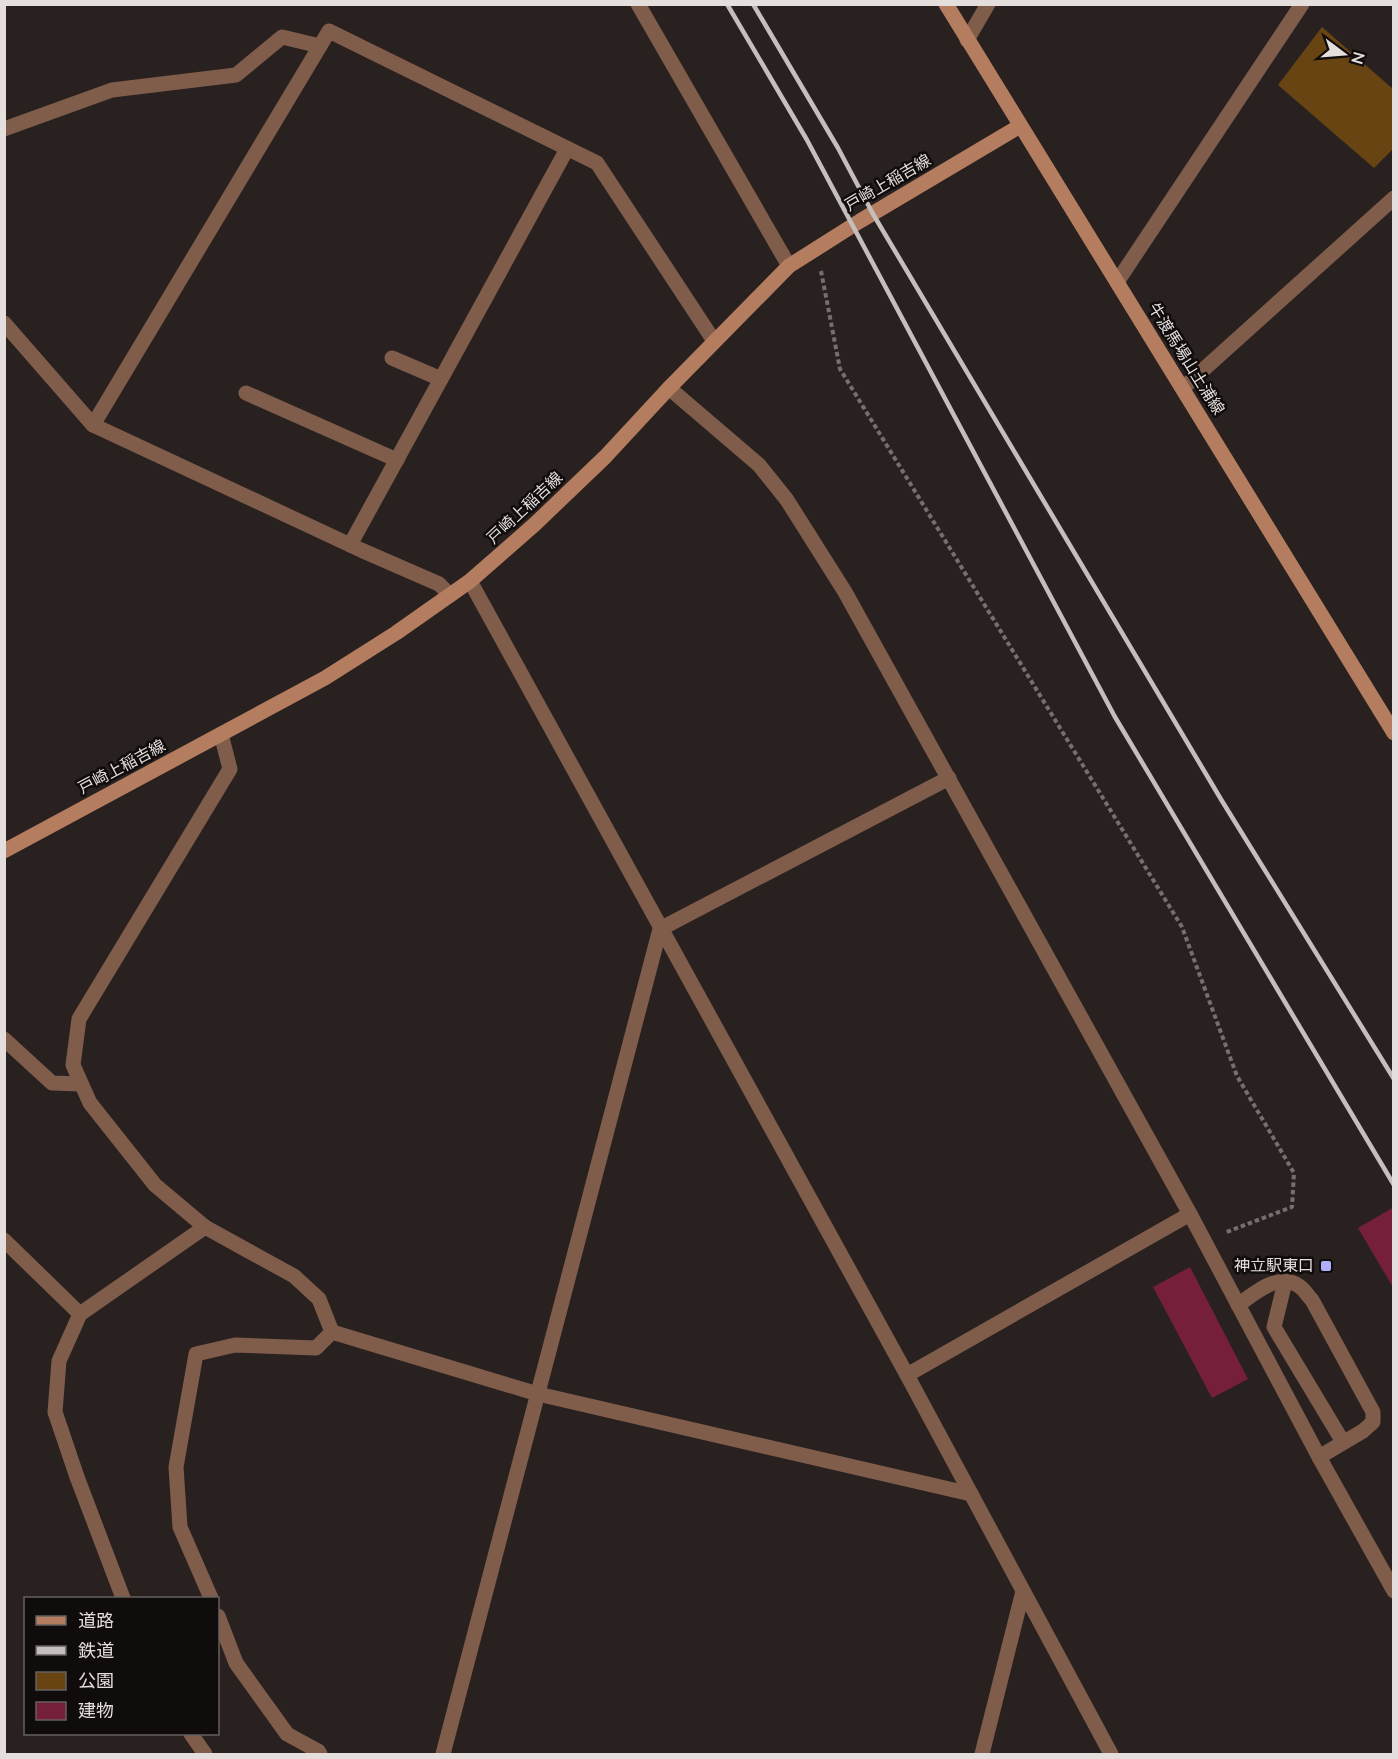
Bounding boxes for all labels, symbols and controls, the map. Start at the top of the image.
north arrow [1314,24,1374,84]
text: N [1345,49,1370,67]
street label: 戸崎上稲吉線 [841,149,935,217]
street label: 牛渡馬場山土浦線 [1143,299,1229,419]
street label: 戸崎上稲吉線 [482,467,568,549]
street label: 戸崎上稲吉線 [74,735,170,799]
place label: 神立駅東口 [1234,1255,1314,1277]
marker: 神立駅東口 [1319,1259,1333,1273]
legend [24,1597,219,1735]
text: 道路 [78,1609,114,1633]
text: 鉄道 [78,1639,114,1663]
text: 公園 [78,1669,114,1693]
text: 建物 [78,1699,114,1723]

